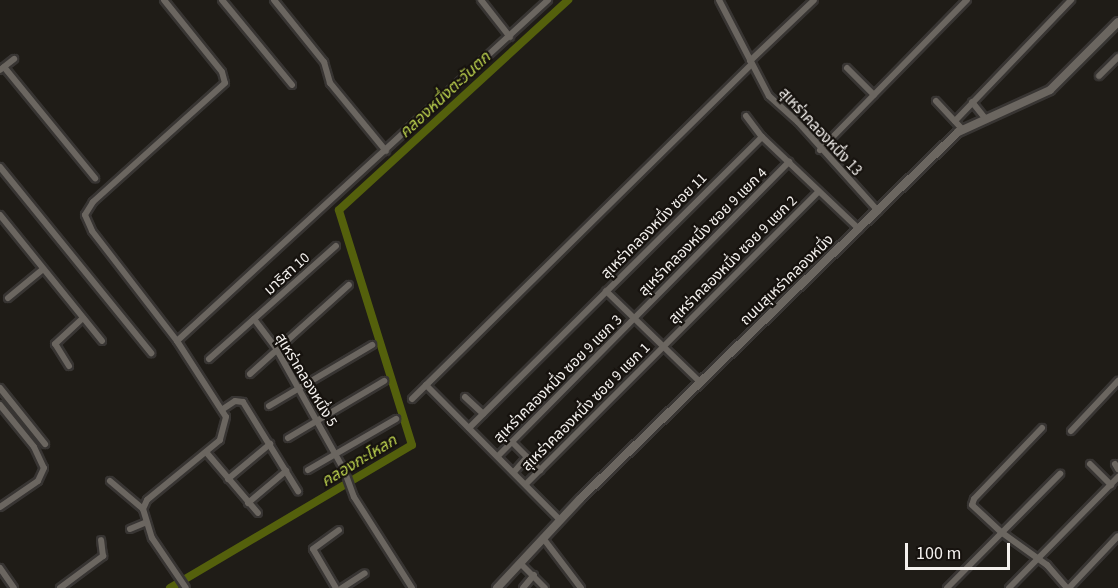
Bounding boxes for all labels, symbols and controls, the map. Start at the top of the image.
water label: คลองหนึ่งตะวันตก [395,48,495,142]
street label: สุเหร่าคลองหนึ่ง 13 [775,84,865,180]
street label: สุเหร่าคลองหนึ่ง ซอย 9 แยก 4 [635,164,771,300]
street label: สุเหร่าคลองหนึ่ง ซอย 11 [597,169,711,283]
street label: สุเหร่าคลองหนึ่ง ซอย 9 แยก 2 [665,192,801,328]
street label: ถนนสุเหร่าคลองหนึ่ง [736,231,838,329]
street label: มาริสา 10 [260,249,314,299]
street label: สุเหร่าคลองหนึ่ง ซอย 9 แยก 3 [490,311,626,447]
street label: สุเหร่าคลองหนึ่ง 5 [271,330,341,430]
street label: สุเหร่าคลองหนึ่ง ซอย 9 แยก 1 [518,339,654,475]
water label: คลองกะโหลก [318,431,400,491]
scale bar [908,531,1013,569]
text: 100 m [916,541,961,566]

